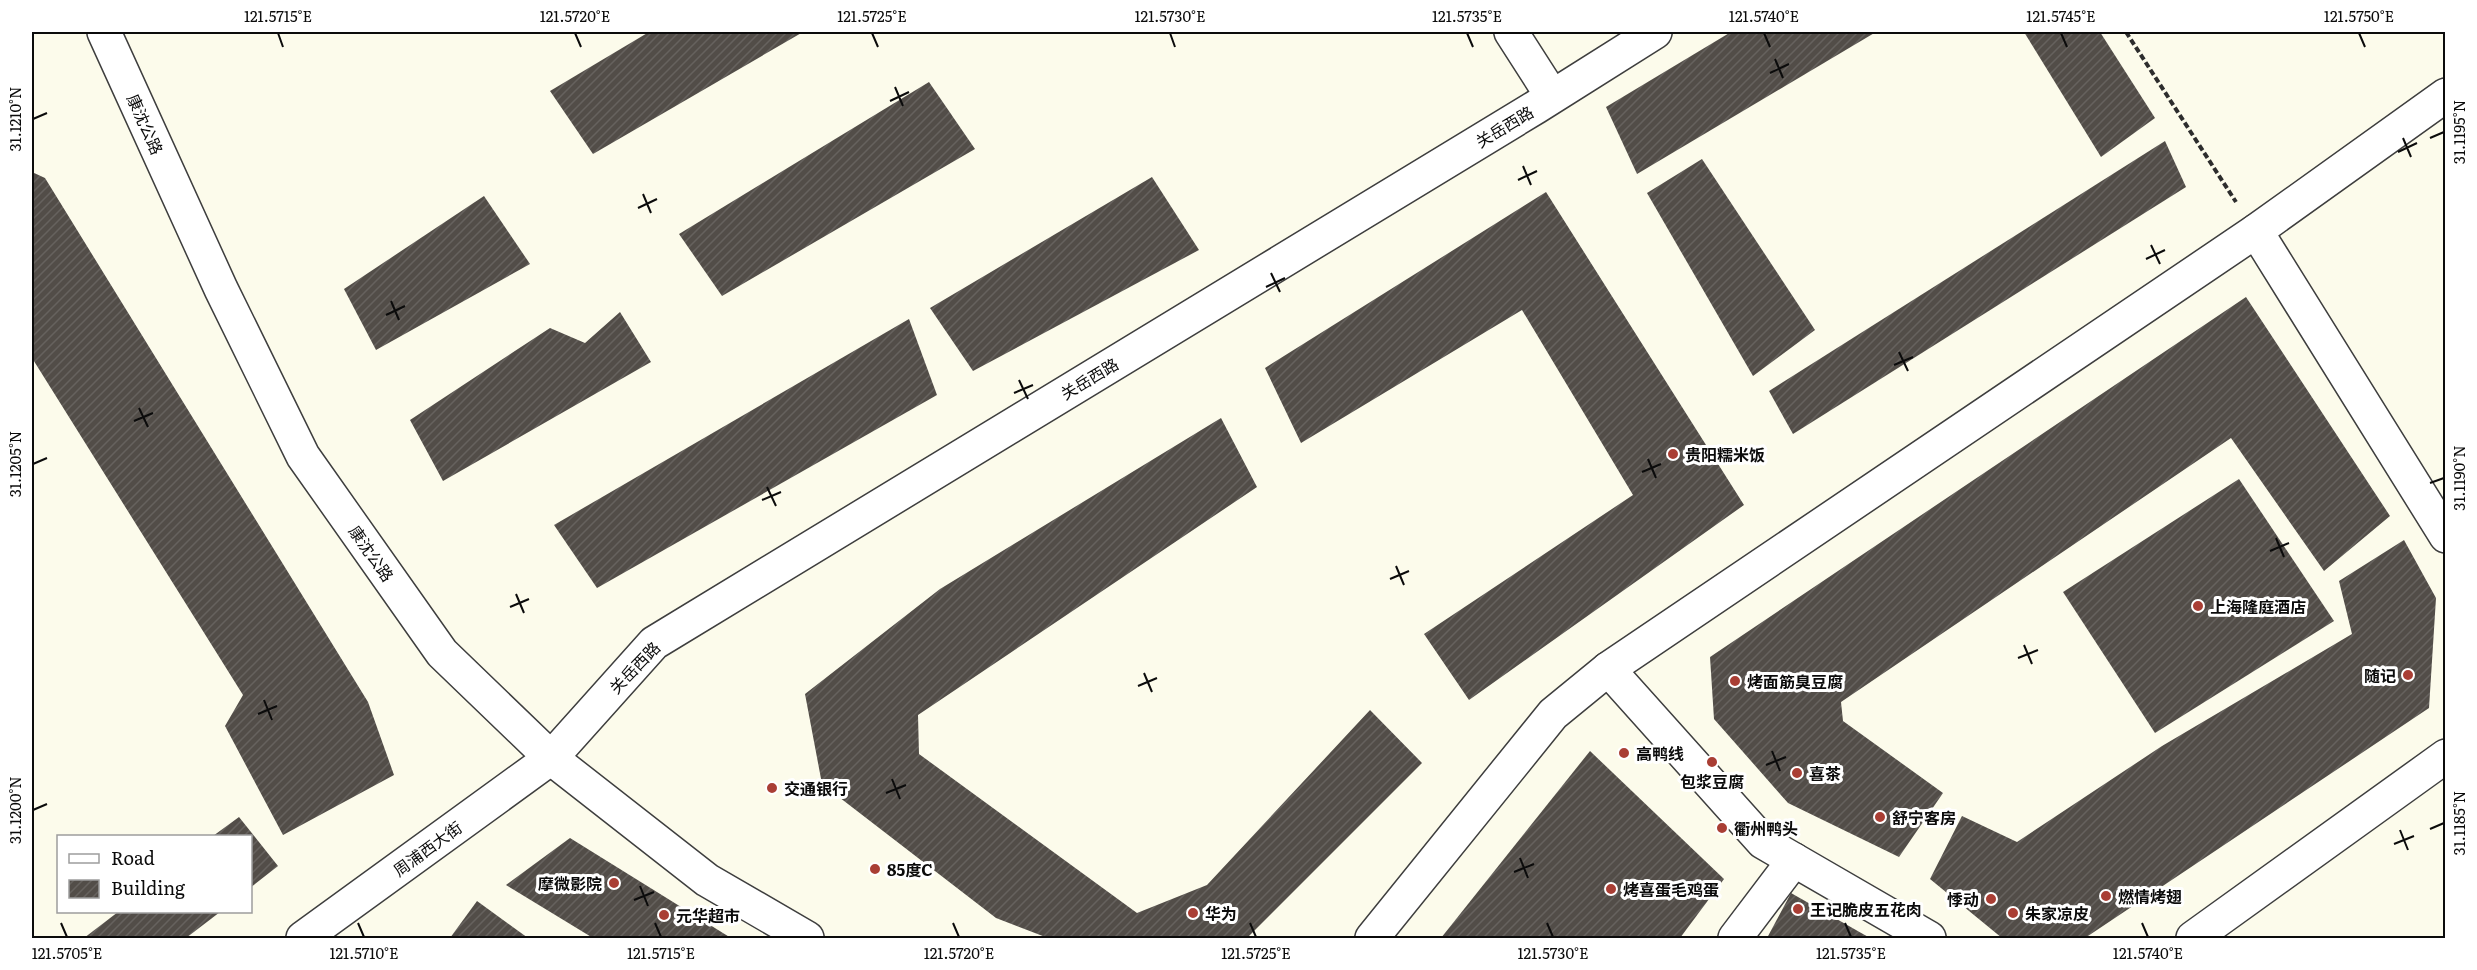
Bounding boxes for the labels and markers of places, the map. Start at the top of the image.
place label: 贵阳糯米饭 [1685,442,1765,466]
marker: 贵阳糯米饭 [1666,447,1680,461]
place label: 上海隆庭酒店 [2210,594,2306,618]
marker: 上海隆庭酒店 [2191,599,2205,613]
place label: 随记 [2364,663,2396,687]
marker: 随记 [2401,668,2415,682]
place label: 烤面筋臭豆腐 [1747,669,1843,693]
marker: 烤面筋臭豆腐 [1728,674,1742,688]
place label: 高鸭线 [1636,741,1684,765]
marker: 高鸭线 [1617,746,1631,760]
marker: 包浆豆腐 [1705,755,1719,769]
place label: 喜茶 [1809,761,1841,785]
marker: 喜茶 [1790,766,1804,780]
place label: 包浆豆腐 [1680,769,1744,793]
place label: 交通银行 [784,776,848,800]
marker: 交通银行 [765,781,779,795]
place label: 舒宁客房 [1892,805,1956,829]
marker: 舒宁客房 [1873,810,1887,824]
place label: 衢州鸭头 [1734,816,1798,840]
marker: 衢州鸭头 [1715,821,1729,835]
place label: 85度C [887,857,933,881]
marker: 85度C [868,862,882,876]
place label: 摩微影院 [538,871,602,895]
marker: 摩微影院 [607,876,621,890]
place label: 烤喜蛋毛鸡蛋 [1623,877,1719,901]
marker: 烤喜蛋毛鸡蛋 [1604,882,1618,896]
place label: 燃情烤翅 [2118,884,2182,908]
place label: 悸动 [1947,887,1979,911]
marker: 燃情烤翅 [2099,889,2113,903]
marker: 悸动 [1984,892,1998,906]
place label: 王记脆皮五花肉 [1810,897,1922,921]
place label: 华为 [1205,901,1237,925]
place label: 朱家凉皮 [2025,901,2089,925]
marker: 王记脆皮五花肉 [1791,902,1805,916]
place label: 元华超市 [676,903,740,927]
marker: 华为 [1186,906,1200,920]
marker: 朱家凉皮 [2006,906,2020,920]
marker: 元华超市 [657,908,671,922]

